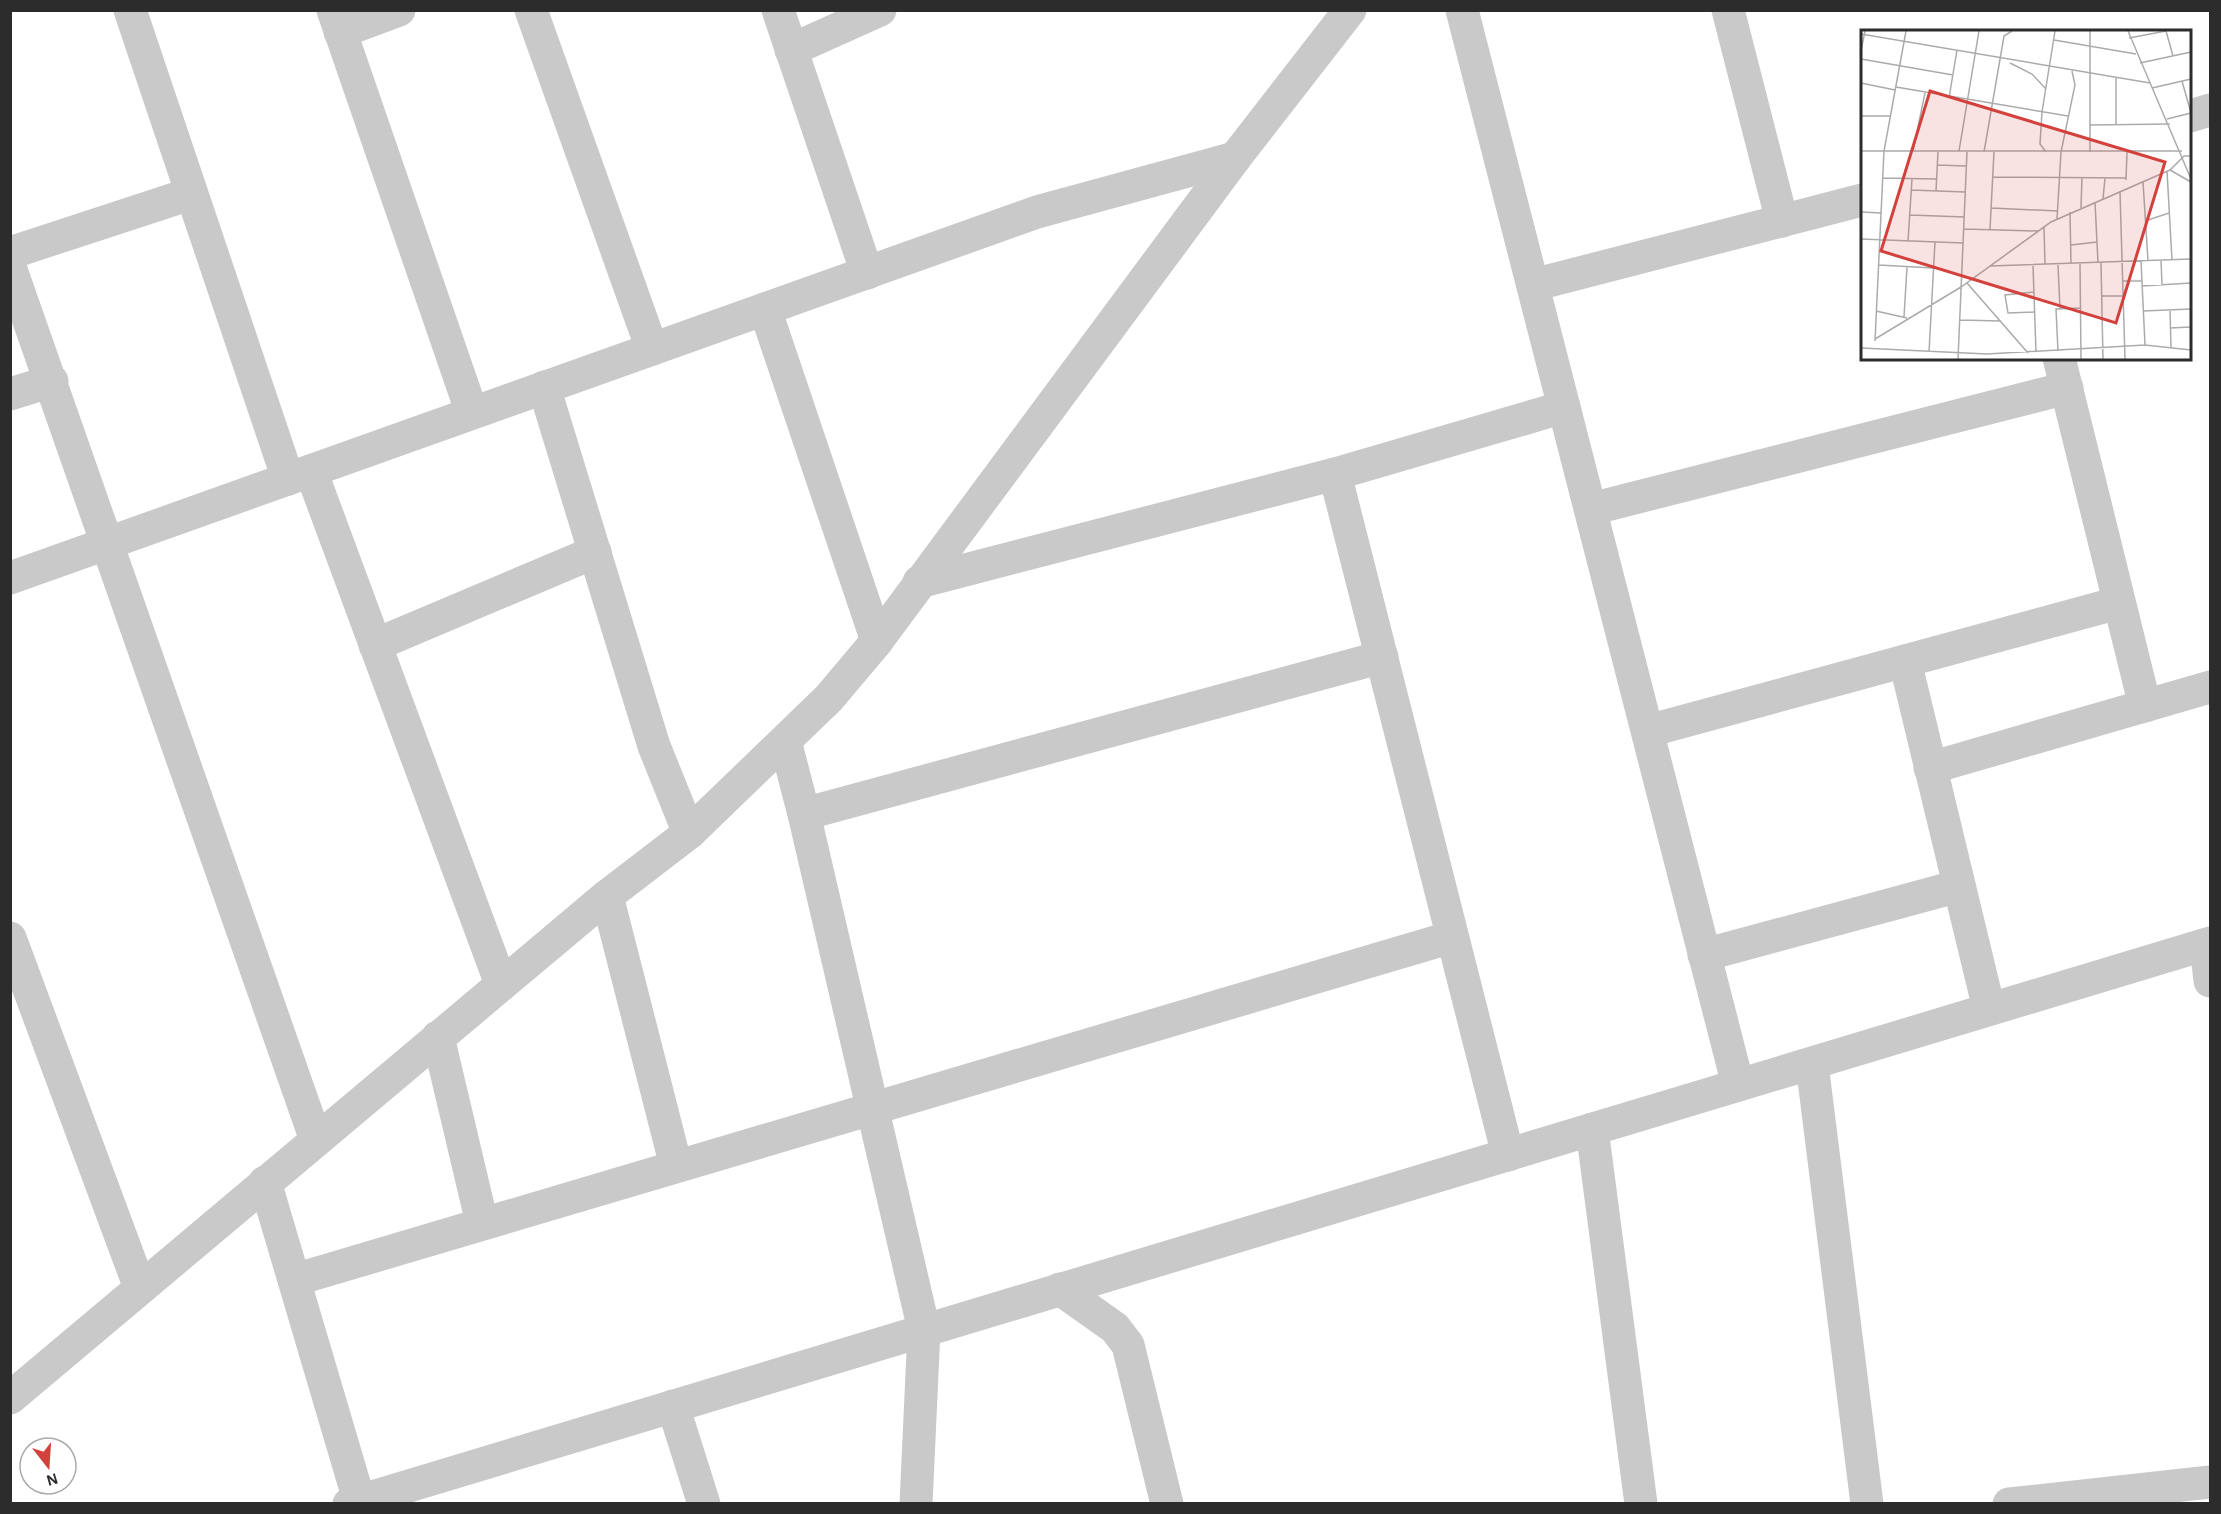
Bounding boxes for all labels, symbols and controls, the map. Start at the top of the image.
inset map [1861,30,2191,360]
north arrow [18,1436,78,1496]
text: N [44,1470,60,1489]

